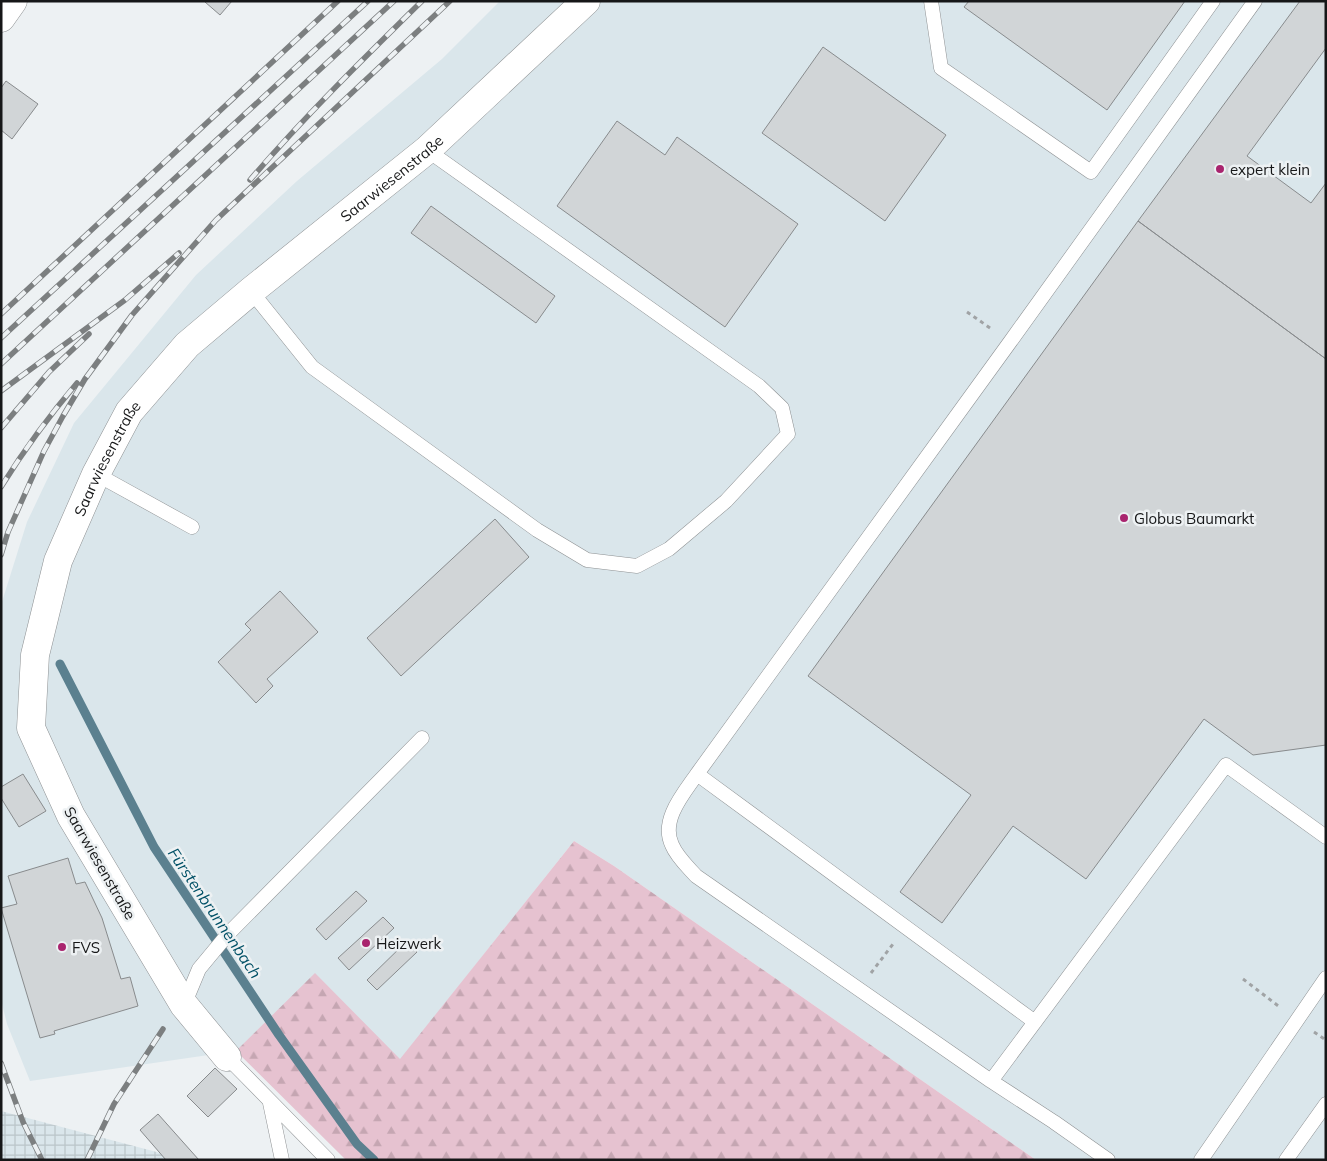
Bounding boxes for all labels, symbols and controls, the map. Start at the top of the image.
street label: Saarwiesenstraße [336,131,447,225]
place label: expert klein [1230,160,1310,179]
marker: expert klein [1214,163,1226,175]
street label: Saarwiesenstraße [69,397,144,519]
place label: Globus Baumarkt [1134,509,1254,528]
marker: Globus Baumarkt [1118,512,1130,524]
street label: Saarwiesenstraße [60,803,140,923]
water label: Fürstenbrunnenbach [164,844,266,982]
place label: Heizwerk [376,934,441,953]
marker: Heizwerk [360,937,372,949]
place label: FVS [72,938,100,957]
marker: FVS [56,941,68,953]

